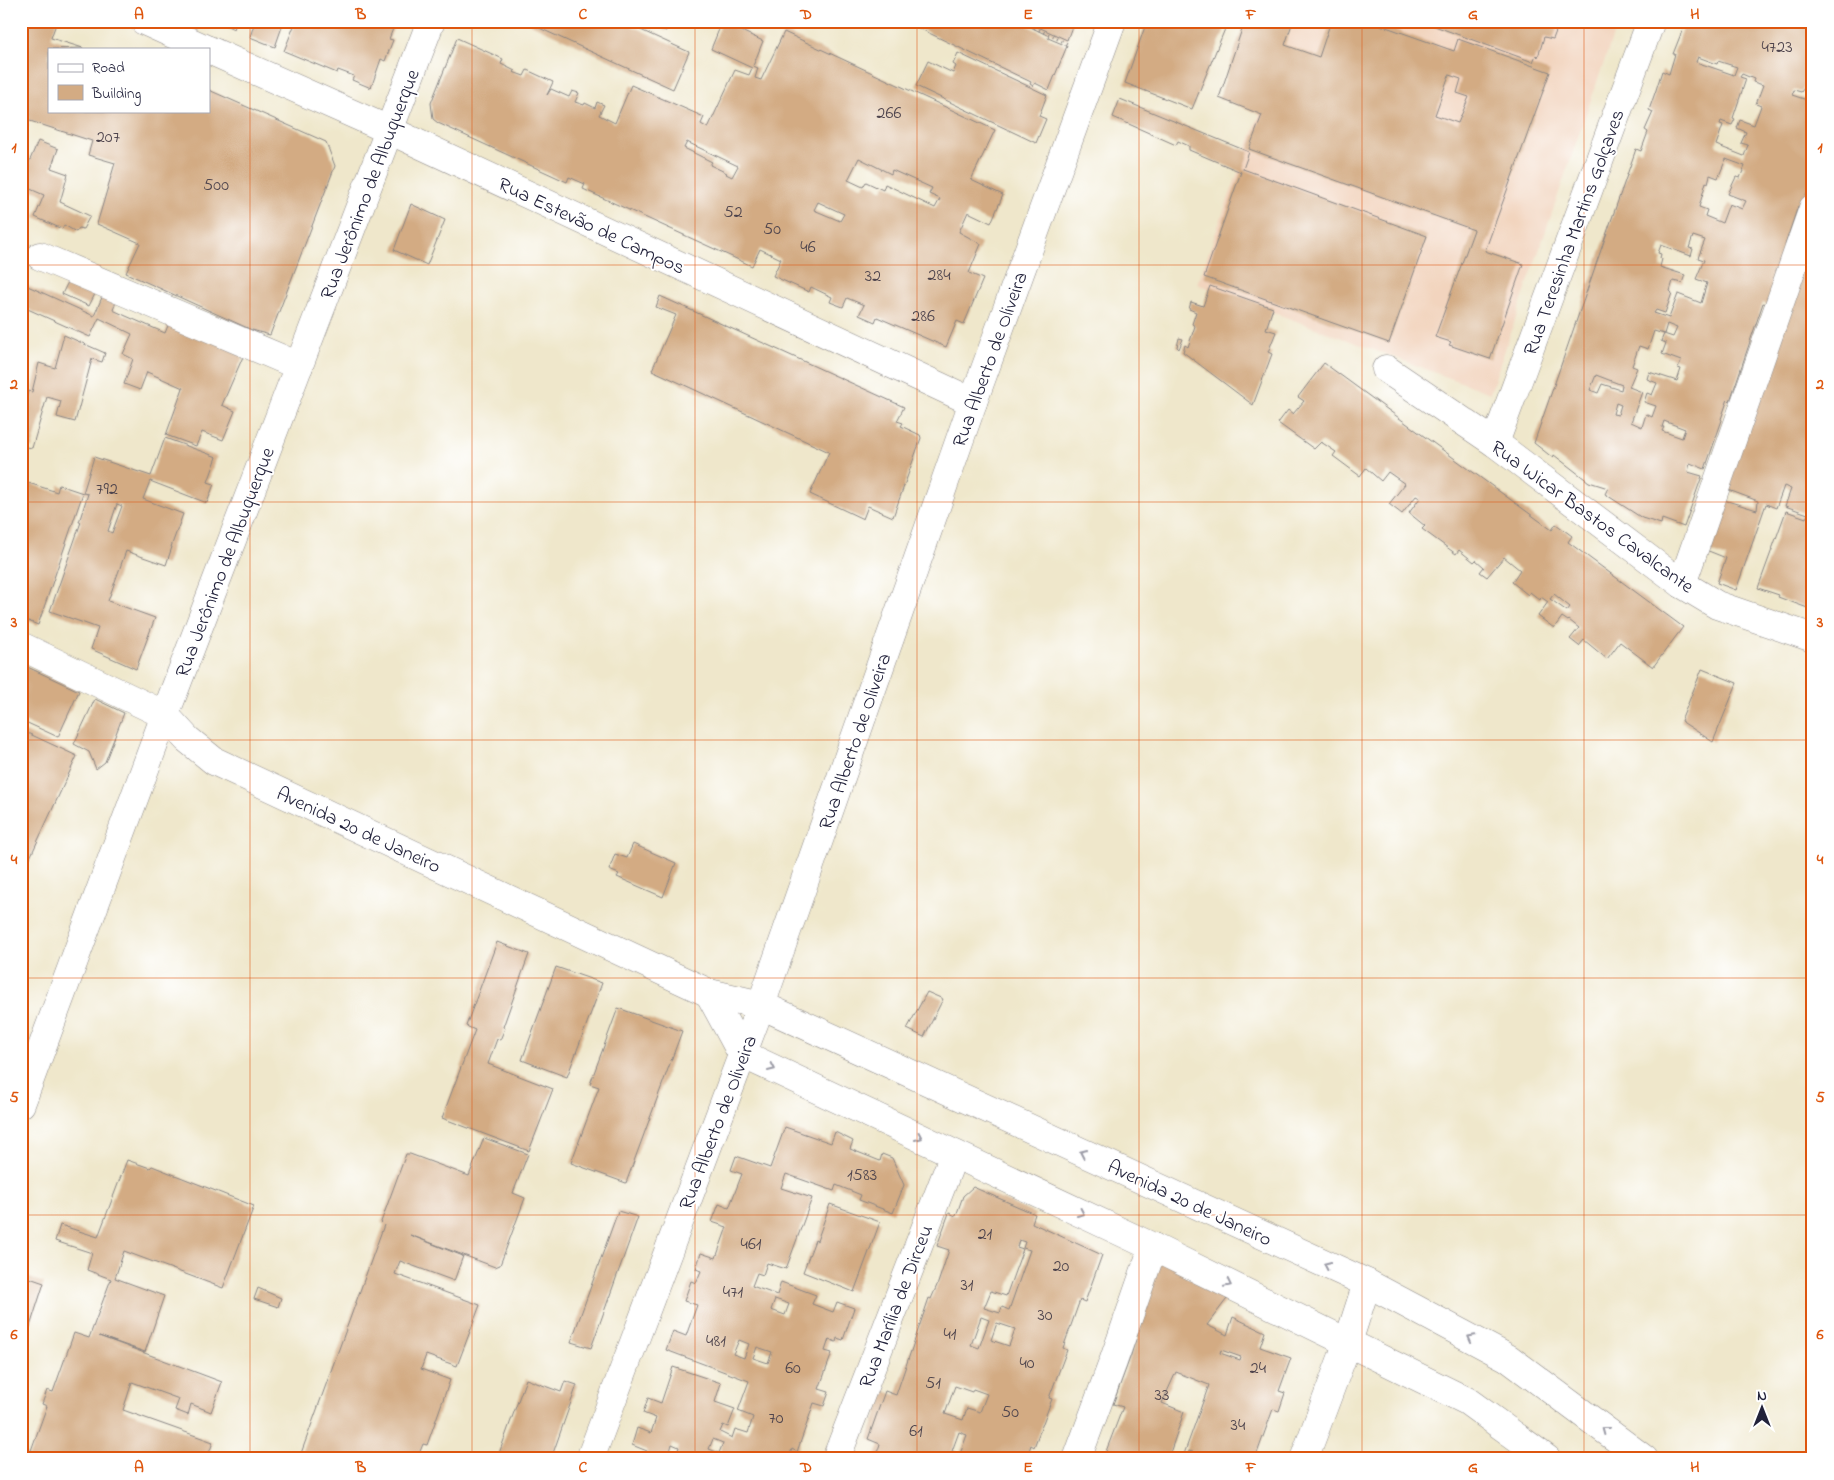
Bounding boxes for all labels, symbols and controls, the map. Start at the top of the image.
text: A [134,3,144,27]
text: B [355,3,367,27]
text: C [579,3,588,27]
text: D [799,3,812,27]
text: E [1023,3,1033,27]
text: F [1245,3,1257,27]
text: G [1468,3,1478,27]
text: H [1690,3,1700,27]
house number: 4723 [1761,35,1793,61]
legend [48,48,210,112]
text: Road [92,57,125,79]
street label: Rua Jerônimo de Albuquerque [314,66,429,304]
text: Building [91,83,141,106]
house number: 266 [877,101,901,127]
street label: Rua Teresinha Martins Golçaves [1517,106,1633,360]
house number: 207 [96,125,121,151]
text: 1 [11,136,17,160]
text: 1 [1817,136,1823,160]
street label: Rua Estevão de Campos [493,171,689,283]
house number: 500 [203,173,229,199]
house number: 52 [723,200,743,226]
house number: 50 [763,217,781,243]
house number: 46 [800,235,816,261]
house number: 284 [927,263,951,289]
house number: 32 [865,264,881,290]
street label: Rua Alberto de Oliveira [946,268,1037,452]
house number: 286 [911,304,935,330]
text: 2 [9,373,18,397]
text: 2 [1815,373,1824,397]
street label: Rua Wicar Bastos Cavalcante [1484,434,1699,602]
street label: Rua Jerônimo de Albuquerque [169,444,284,682]
house number: 792 [96,477,118,503]
text: 3 [10,611,18,635]
text: 3 [1816,611,1824,635]
street label: Rua Alberto de Oliveira [813,650,900,834]
street label: Avenida 20 de Janeiro [271,780,445,882]
text: 4 [10,848,18,872]
text: 4 [1816,848,1824,872]
street label: Rua Alberto de Oliveira [673,1031,766,1214]
one-way arrow [767,1061,776,1072]
text: 5 [9,1086,19,1110]
text: 5 [1815,1086,1825,1110]
one-way arrow [913,1131,922,1141]
one-way arrow [1079,1149,1088,1160]
street label: Avenida 20 de Janeiro [1102,1153,1276,1255]
house number: 1583 [847,1163,877,1189]
one-way arrow [1076,1207,1085,1217]
street label: Rua Marília de Dirceu [853,1221,942,1393]
house number: 21 [978,1222,993,1248]
house number: 461 [740,1232,762,1258]
house number: 20 [1053,1254,1070,1280]
one-way arrow [1323,1260,1332,1271]
house number: 31 [960,1273,974,1299]
one-way arrow [1223,1277,1232,1288]
house number: 471 [723,1280,744,1306]
house number: 30 [1037,1303,1053,1329]
house number: 41 [943,1322,957,1348]
text: 6 [9,1323,18,1347]
text: 6 [1815,1323,1824,1347]
house number: 481 [706,1329,726,1355]
one-way arrow [1468,1334,1477,1344]
house number: 40 [1019,1351,1035,1377]
house number: 60 [785,1356,801,1382]
house number: 24 [1250,1356,1267,1382]
house number: 51 [925,1371,941,1397]
north arrow [1736,1382,1786,1432]
house number: 33 [1155,1383,1169,1409]
text: N [1757,1386,1767,1407]
house number: 50 [1001,1400,1019,1426]
house number: 70 [768,1406,784,1432]
house number: 34 [1231,1413,1246,1439]
house number: 61 [909,1419,923,1445]
one-way arrow [1601,1427,1611,1436]
text: A [134,1456,144,1480]
text: B [355,1456,367,1480]
text: C [579,1456,588,1480]
text: D [799,1456,812,1480]
text: E [1023,1456,1033,1480]
text: F [1245,1456,1257,1480]
text: G [1468,1456,1478,1480]
text: H [1690,1456,1700,1480]

